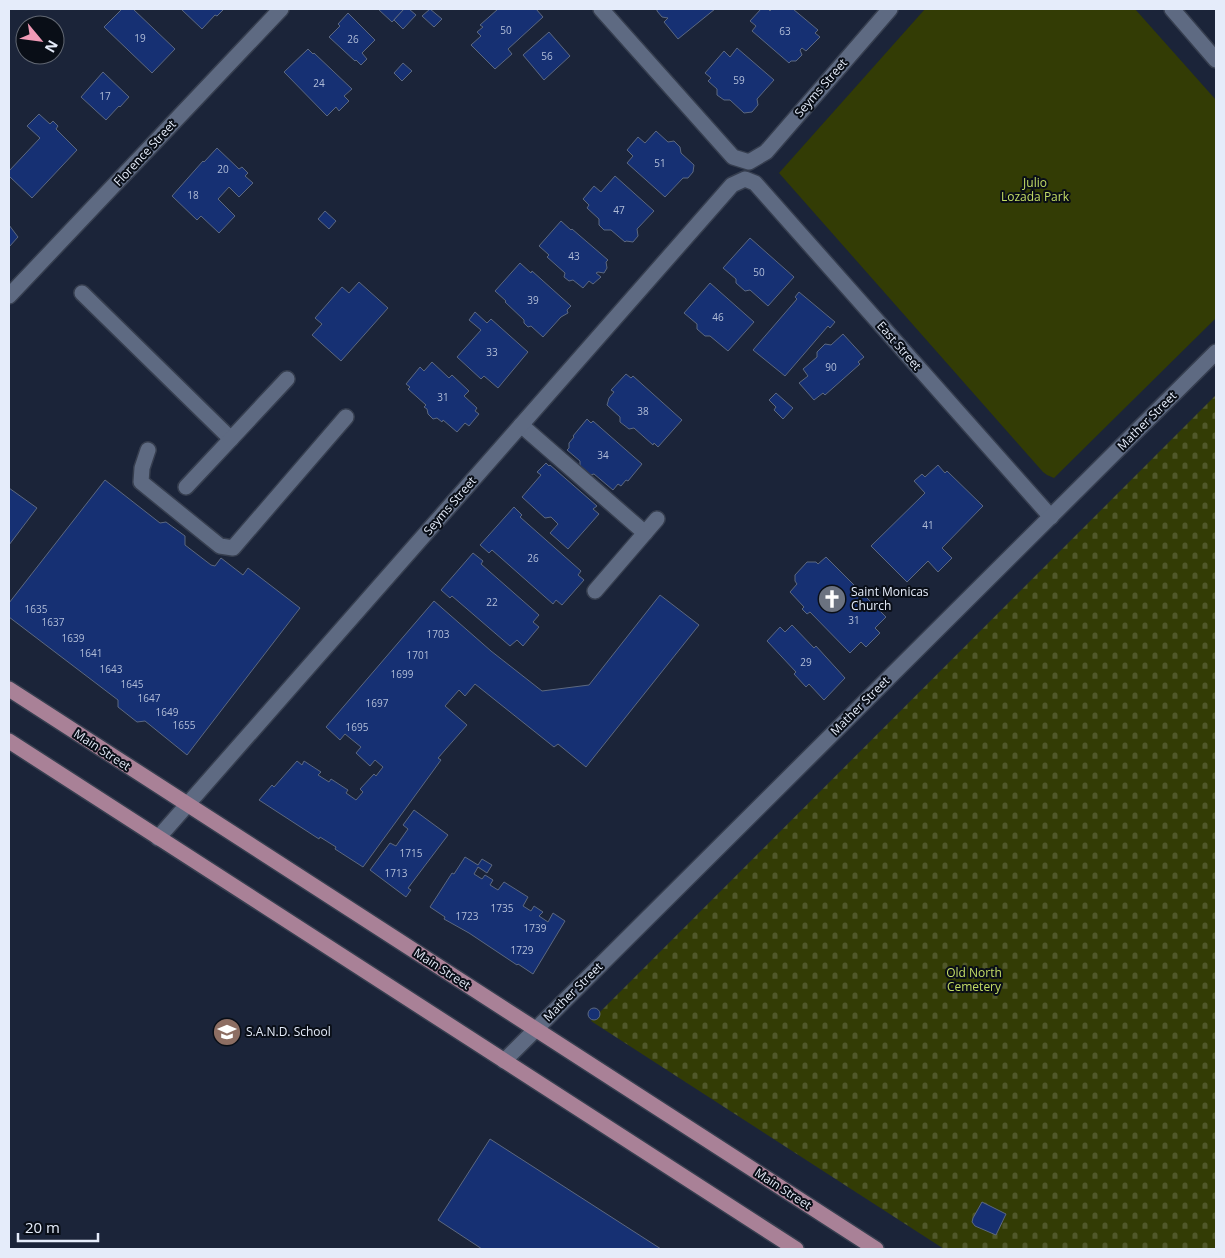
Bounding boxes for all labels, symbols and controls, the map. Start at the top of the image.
north arrow [15,15,65,65]
house number: 50 [500,23,512,37]
house number: 63 [779,24,791,38]
house number: 19 [134,31,146,45]
house number: 26 [347,32,359,46]
text: N [41,37,63,56]
house number: 56 [541,49,553,63]
street label: Seyms Street [790,55,851,121]
house number: 59 [733,73,745,87]
house number: 24 [313,76,325,90]
house number: 17 [99,89,111,103]
street label: Florence Street [110,116,180,189]
house number: 51 [654,156,666,170]
house number: 20 [217,162,229,176]
park label: Julio Lozada Park [1001,174,1070,205]
house number: 18 [187,188,199,202]
house number: 47 [613,203,625,217]
house number: 43 [568,249,580,263]
house number: 50 [753,265,765,279]
house number: 39 [527,293,539,307]
house number: 46 [712,310,724,324]
street label: East Street [873,317,925,374]
house number: 33 [486,345,498,359]
house number: 90 [825,360,837,374]
street label: Mather Street [1113,387,1180,454]
house number: 31 [437,390,449,404]
house number: 38 [637,404,649,418]
house number: 34 [597,448,609,462]
street label: Seyms Street [419,473,480,539]
house number: 41 [922,518,934,532]
house number: 26 [527,551,539,565]
place label: Saint Monicas Church [851,583,929,614]
church icon: Saint Monicas Church [817,584,847,614]
house number: 22 [486,595,498,609]
house number: 1635 [25,602,48,616]
house number: 31 [848,613,860,627]
house number: 1637 [42,615,65,629]
house number: 1703 [427,627,450,641]
house number: 1639 [62,631,85,645]
house number: 1641 [80,646,102,660]
house number: 1701 [407,648,429,662]
house number: 29 [800,655,812,669]
house number: 1643 [100,662,123,676]
house number: 1699 [391,667,414,681]
street label: Mather Street [826,672,893,739]
house number: 1645 [121,677,144,691]
house number: 1647 [138,691,161,705]
house number: 1697 [366,696,389,710]
house number: 1649 [156,705,179,719]
house number: 1655 [173,718,196,732]
house number: 1695 [346,720,369,734]
street label: Main Street [71,725,134,774]
house number: 1715 [400,846,423,860]
house number: 1713 [385,866,408,880]
house number: 1735 [491,901,514,915]
house number: 1723 [456,909,479,923]
house number: 1739 [524,921,547,935]
house number: 1729 [511,943,534,957]
street label: Main Street [411,944,474,993]
street label: Mather Street [539,958,606,1025]
park label: Old North Cemetery [946,964,1002,995]
school or university icon: S.A.N.D. School [212,1017,242,1047]
place label: S.A.N.D. School [246,1023,331,1040]
street label: Main Street [752,1164,815,1213]
scale bar [18,1210,98,1242]
text: 20 m [25,1217,60,1237]

